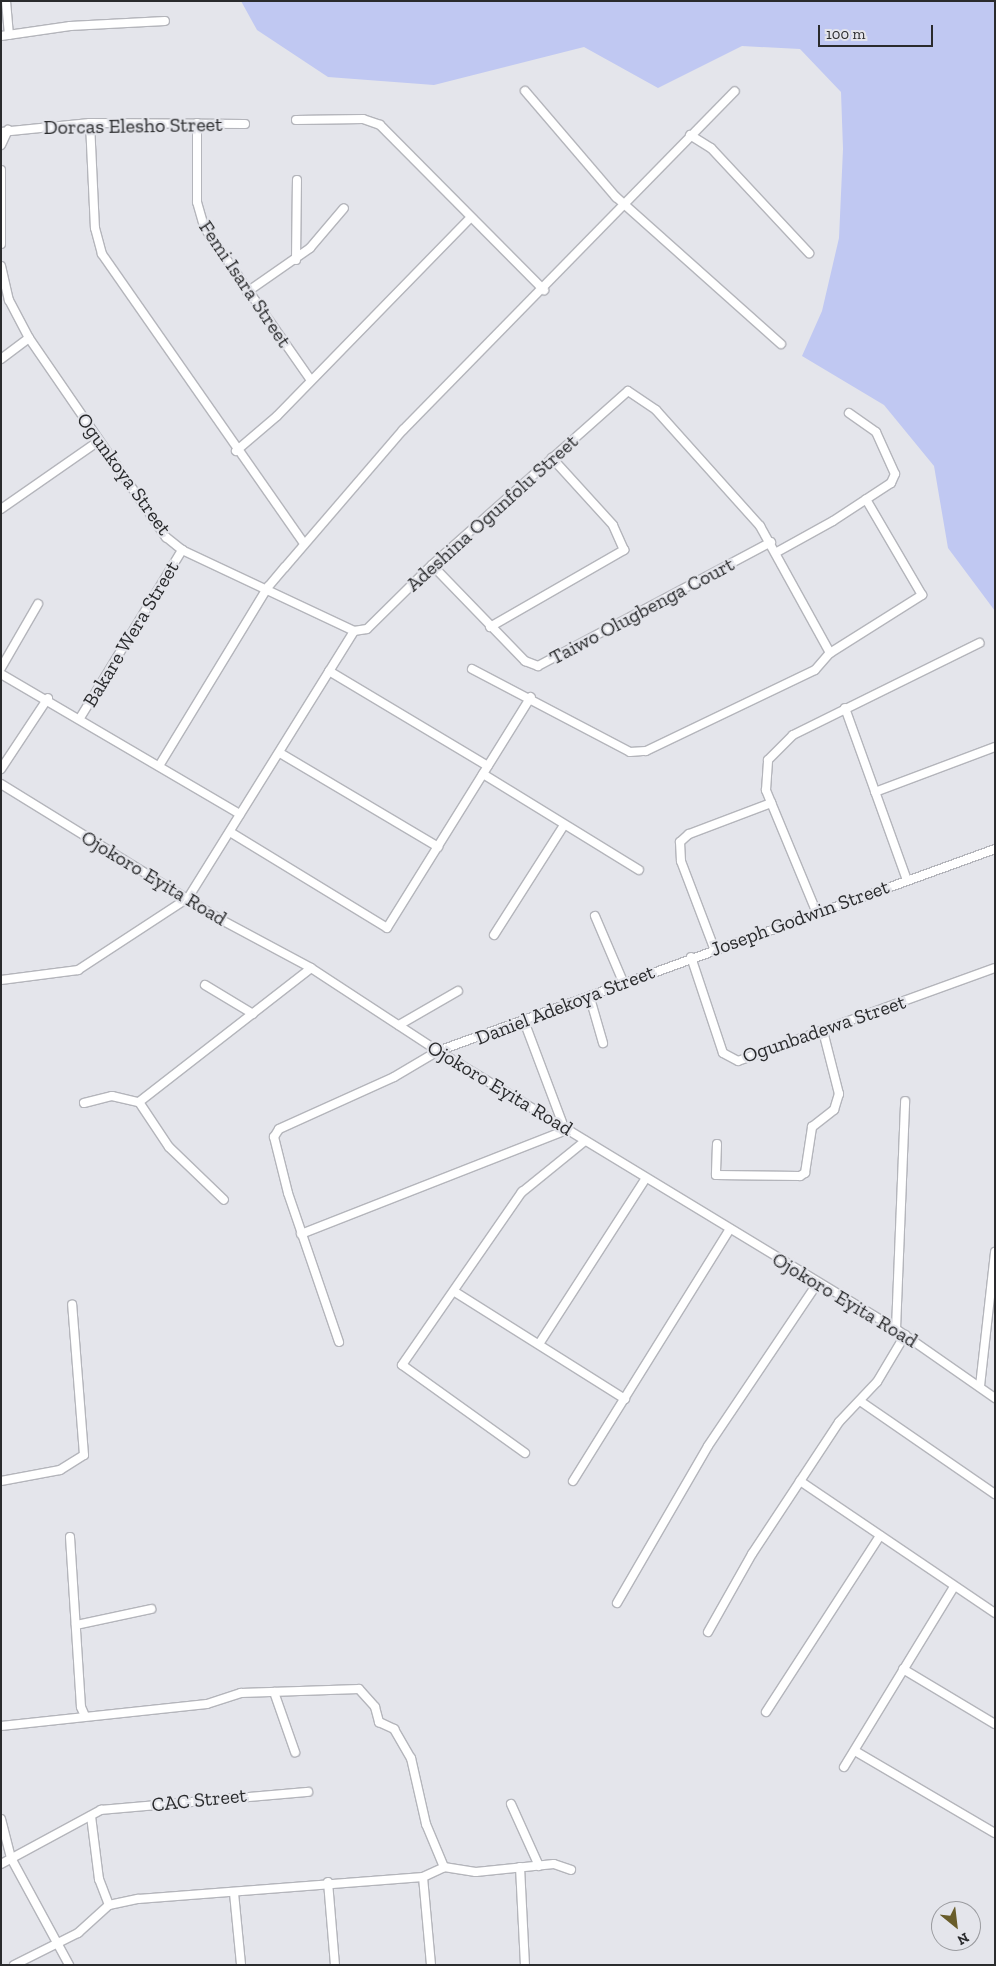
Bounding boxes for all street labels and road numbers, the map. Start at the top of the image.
street label: Dorcas Elesho Street [43,112,223,140]
street label: Femi Isara Street [194,216,296,352]
street label: Ogunkoya Street [72,408,176,540]
street label: Adeshina Ogunfolu Street [401,430,583,596]
street label: Taiwo Olugbenga Court [546,552,738,670]
street label: Bakare Wera Street [78,556,184,712]
street label: Ojokoro Eyita Road [77,825,231,931]
street label: Joseph Godwin Street [707,875,893,961]
street label: Daniel Adekoya Street [472,960,658,1050]
street label: Ogunbadewa Street [739,990,909,1068]
street label: Ojokoro Eyita Road [423,1035,577,1141]
street label: Ojokoro Eyita Road [768,1247,922,1353]
street label: CAC Street [150,1783,248,1817]

